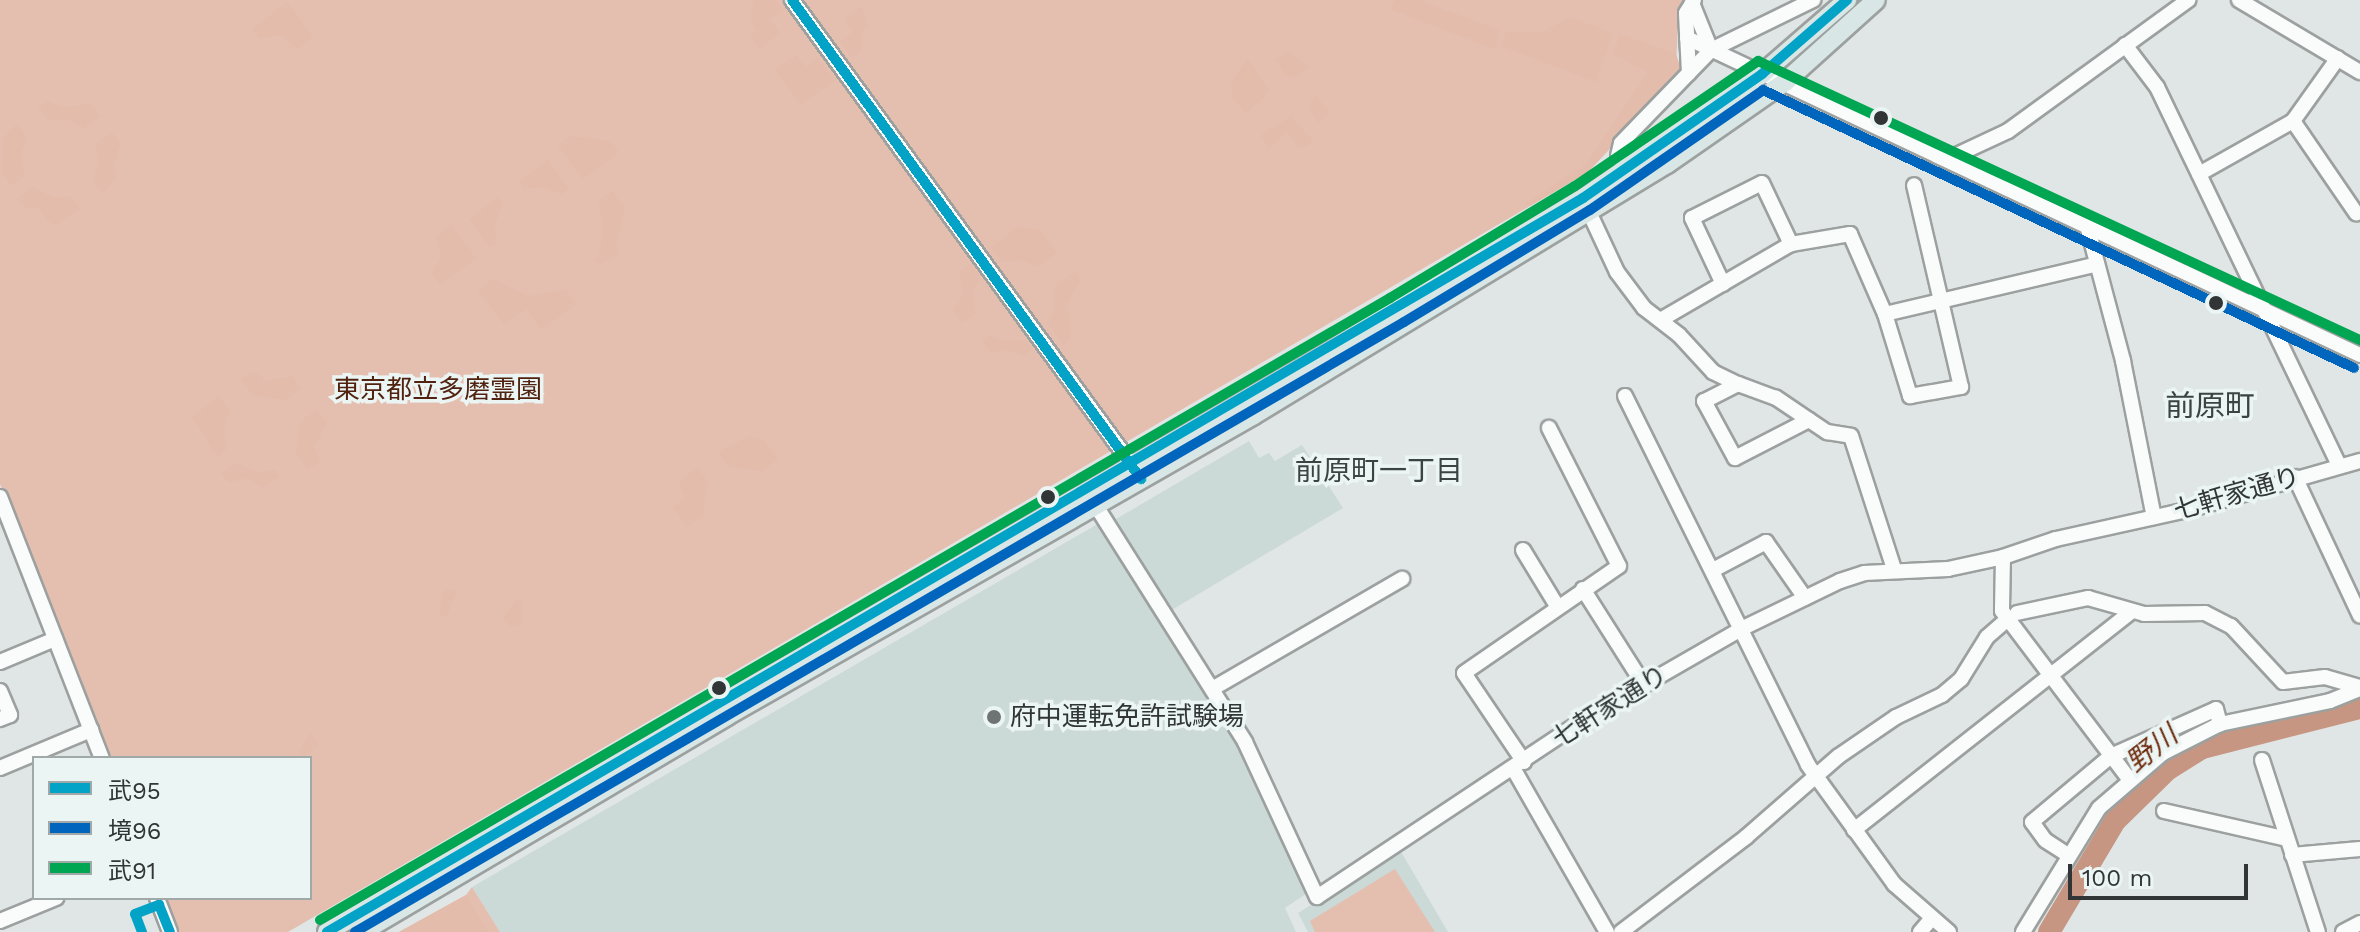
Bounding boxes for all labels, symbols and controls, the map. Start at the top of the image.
unlabelled marker [1873,110,1889,126]
unlabelled marker [2208,295,2224,311]
park label: 東京都立多磨霊園 [334,374,542,406]
district label: 前原町 [2165,388,2255,424]
district label: 前原町一丁目 [1295,454,1463,488]
street label: 七軒家通り [2170,461,2304,527]
unlabelled marker [1040,489,1056,505]
street label: 七軒家通り [1547,659,1673,755]
unlabelled marker [711,680,727,696]
place label: 府中運転免許試験場 [1010,701,1244,733]
marker: 府中運転免許試験場 [985,708,1003,726]
water label: 野川 [2120,719,2184,779]
legend [32,756,312,900]
text: 武95 [108,777,161,805]
text: 境96 [108,817,161,845]
scale bar [2072,848,2252,898]
text: 武91 [108,857,156,885]
text: 100 m [2082,864,2152,892]

